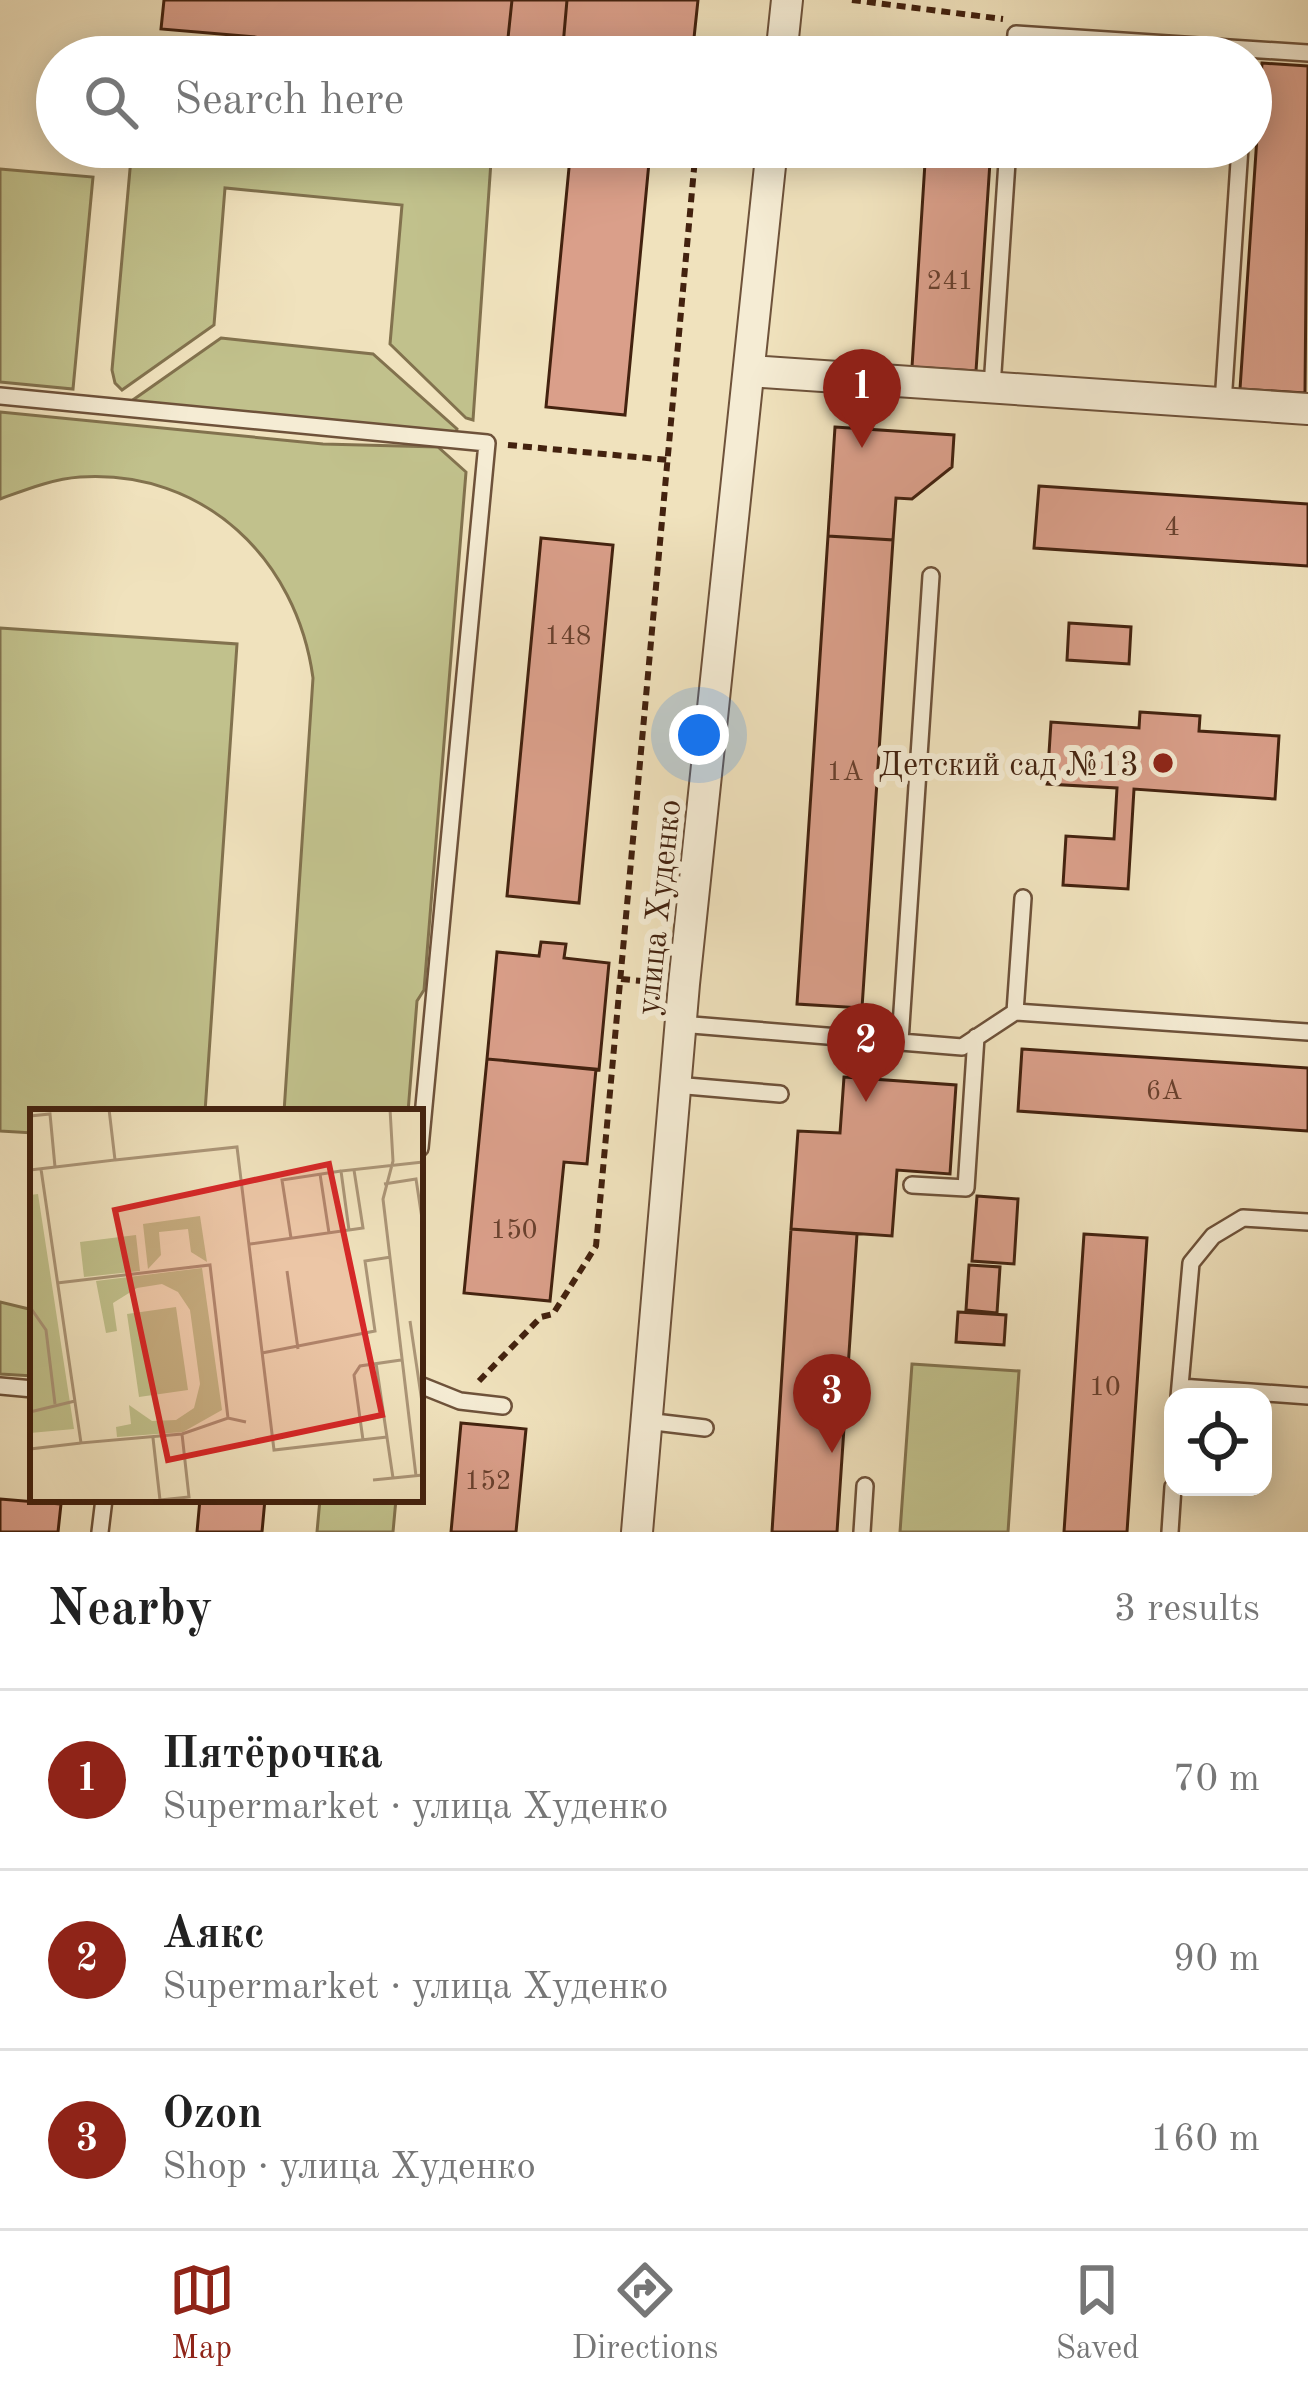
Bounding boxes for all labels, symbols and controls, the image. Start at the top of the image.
search box [36,36,1272,168]
icon: search [78,69,144,135]
text: Search here [174,79,404,124]
house number: 241 [927,268,973,295]
pin: 1 [823,349,901,448]
house number: 4 [1164,514,1180,541]
house number: 148 [545,623,591,650]
your location [669,705,729,765]
place label: Детский сад №13 [878,750,1139,783]
marker: Детский сад №13 [1150,750,1176,776]
house number: 1А [827,759,864,786]
street label: улица Худенко [633,798,688,1017]
pin: 2 [827,1003,905,1102]
house number: 6А [1146,1078,1183,1105]
inset map [30,1109,423,1502]
house number: 150 [491,1217,537,1244]
pin: 3 [793,1354,871,1453]
house number: 10 [1089,1374,1121,1401]
map controls [1164,1388,1272,1496]
button: locate [1164,1388,1272,1496]
house number: 152 [465,1468,511,1495]
text: Nearby [48,1585,213,1636]
text: 3 results [1114,1590,1260,1629]
text: Пятёрочка [162,1733,383,1778]
text: 1 [76,1760,98,1799]
text: 70 m [1173,1760,1260,1799]
text: Supermarket · улица Худенко [162,1788,668,1827]
text: Аякс [162,1913,265,1958]
text: 2 [76,1940,98,1979]
text: 90 m [1173,1940,1260,1979]
text: Supermarket · улица Худенко [162,1968,668,2007]
text: Ozon [162,2093,262,2138]
text: 3 [76,2120,98,2159]
text: 160 m [1150,2120,1260,2159]
text: Shop · улица Худенко [162,2148,536,2187]
tab: Map [169,2257,235,2370]
tab: Directions [572,2257,718,2370]
tab: Saved [1055,2257,1139,2370]

